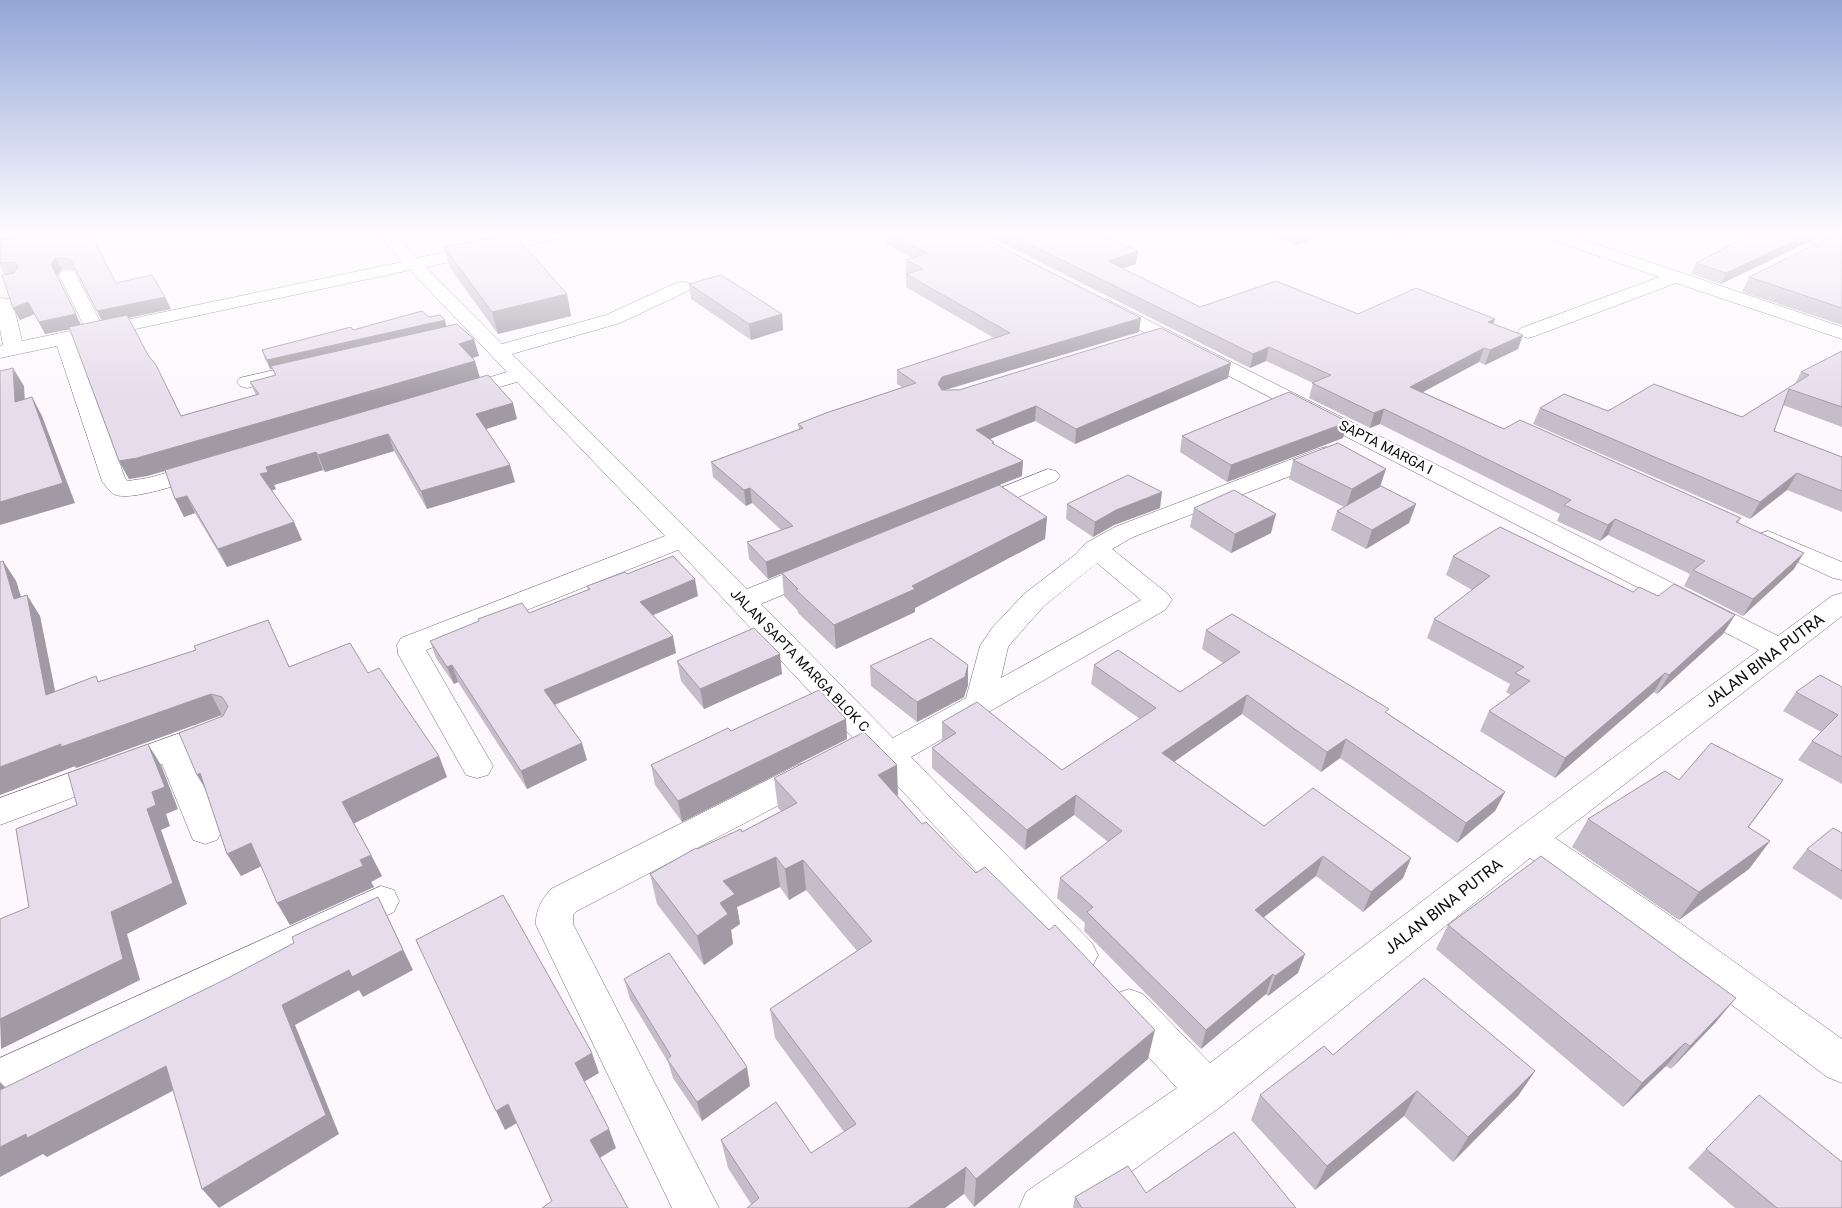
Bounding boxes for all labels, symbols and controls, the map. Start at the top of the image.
street label: SAPTA MARGA I [1337,417,1435,477]
street label: JALAN SAPTA MARGA BLOK C [727,585,873,735]
street label: JALAN BINA PUTRA [1701,609,1828,711]
street label: JALAN BINA PUTRA [1381,854,1506,958]

